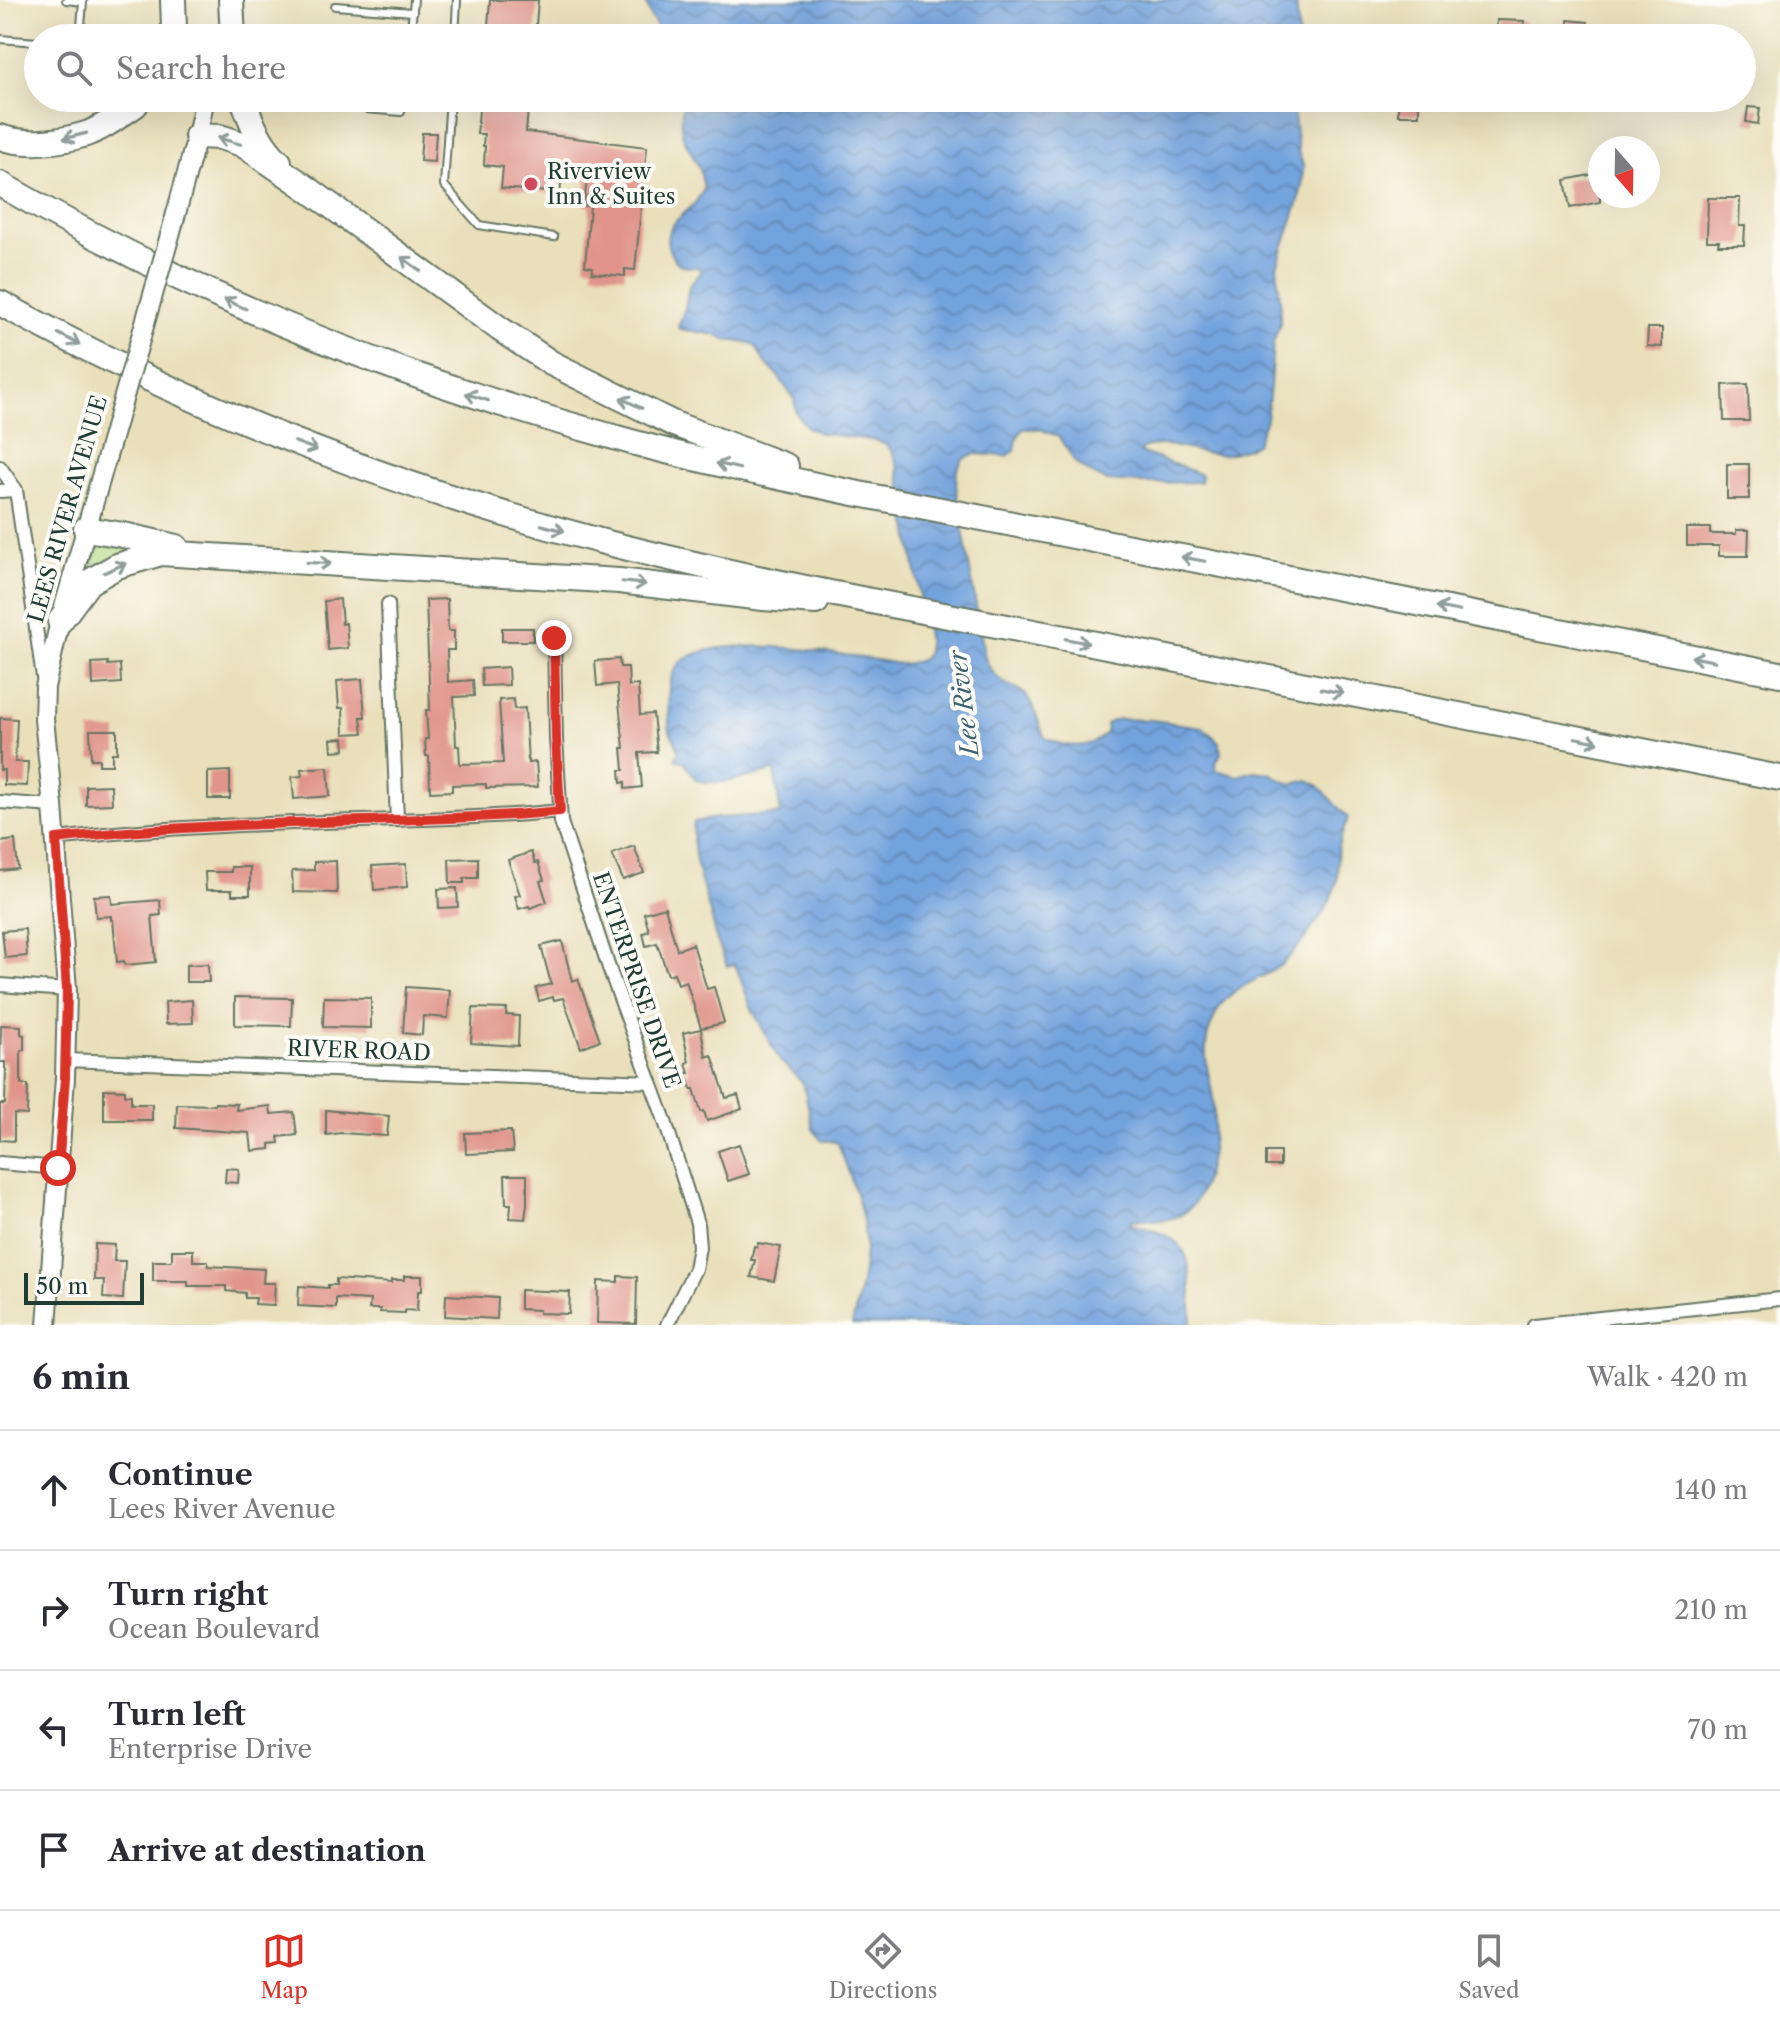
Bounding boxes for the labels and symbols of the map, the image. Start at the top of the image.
one-way arrow [63,129,89,144]
one-way arrow [216,133,242,148]
north arrow [1588,136,1660,208]
place label: Riverview Inn & Suites [547,158,675,210]
marker: Riverview Inn & Suites [522,175,540,193]
one-way arrow [401,256,423,273]
one-way arrow [223,296,247,311]
one-way arrow [56,332,80,348]
one-way arrow [465,389,491,404]
street label: LEES RIVER AVENUE [22,392,113,626]
one-way arrow [619,395,643,410]
one-way arrow [293,440,318,454]
one-way arrow [716,458,741,473]
one-way arrow [539,521,565,536]
one-way arrow [1181,551,1206,566]
one-way arrow [305,556,332,571]
one-way arrow [102,559,126,574]
one-way arrow [620,576,647,591]
one-way arrow [1436,601,1462,616]
route end [536,620,572,656]
one-way arrow [1063,634,1089,649]
water label: Lee River [942,647,985,760]
one-way arrow [1691,650,1717,665]
one-way arrow [1319,684,1344,699]
one-way arrow [1574,734,1599,749]
street label: ENTERPRISE DRIVE [587,868,686,1092]
street label: RIVER ROAD [287,1034,431,1067]
route start [40,1150,76,1186]
scale bar [24,1269,144,1305]

